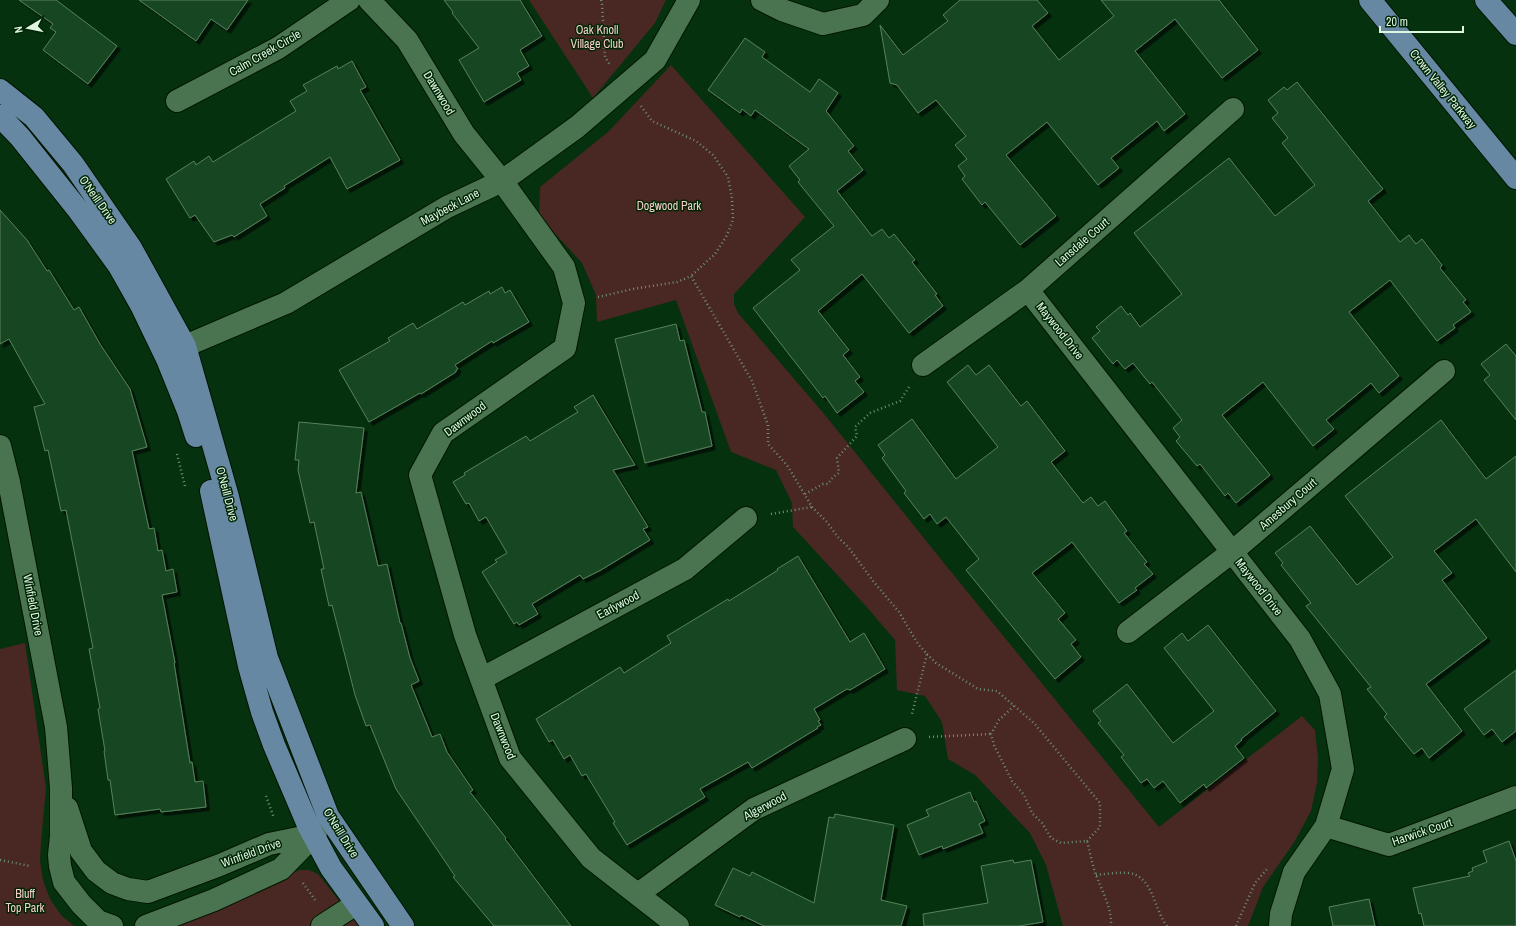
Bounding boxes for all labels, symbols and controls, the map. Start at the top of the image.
north arrow [8,8,48,48]
scale bar [1380,8,1463,34]
text: 20 m [1386,14,1408,30]
park label: Oak Knoll Village Club [571,22,623,52]
text: N [11,25,26,34]
street label: Calm Creek Circle [226,26,304,80]
street label: Crown Valley Parkway [1406,46,1480,132]
street label: Dawnwood [420,68,458,118]
street label: O'Neill Drive [76,173,120,227]
street label: Maybeck Lane [418,185,482,229]
park label: Dogwood Park [637,198,701,214]
street label: Lansdale Court [1052,214,1113,270]
street label: Maywood Drive [1033,299,1087,363]
street label: Dawnwood [441,398,489,440]
street label: O'Neill Drive [212,465,242,523]
street label: Amesbury Court [1255,474,1320,534]
street label: Maywood Drive [1232,555,1286,619]
street label: Winfield Drive [19,573,47,637]
street label: Earlywood [594,587,642,623]
street label: Dawnwood [486,710,520,762]
street label: Algerwood [740,788,789,824]
street label: O'Neill Drive [320,805,362,861]
street label: Harwick Court [1390,814,1454,850]
street label: Winfield Drive [219,835,283,871]
park label: Bluff Top Park [6,886,44,916]

